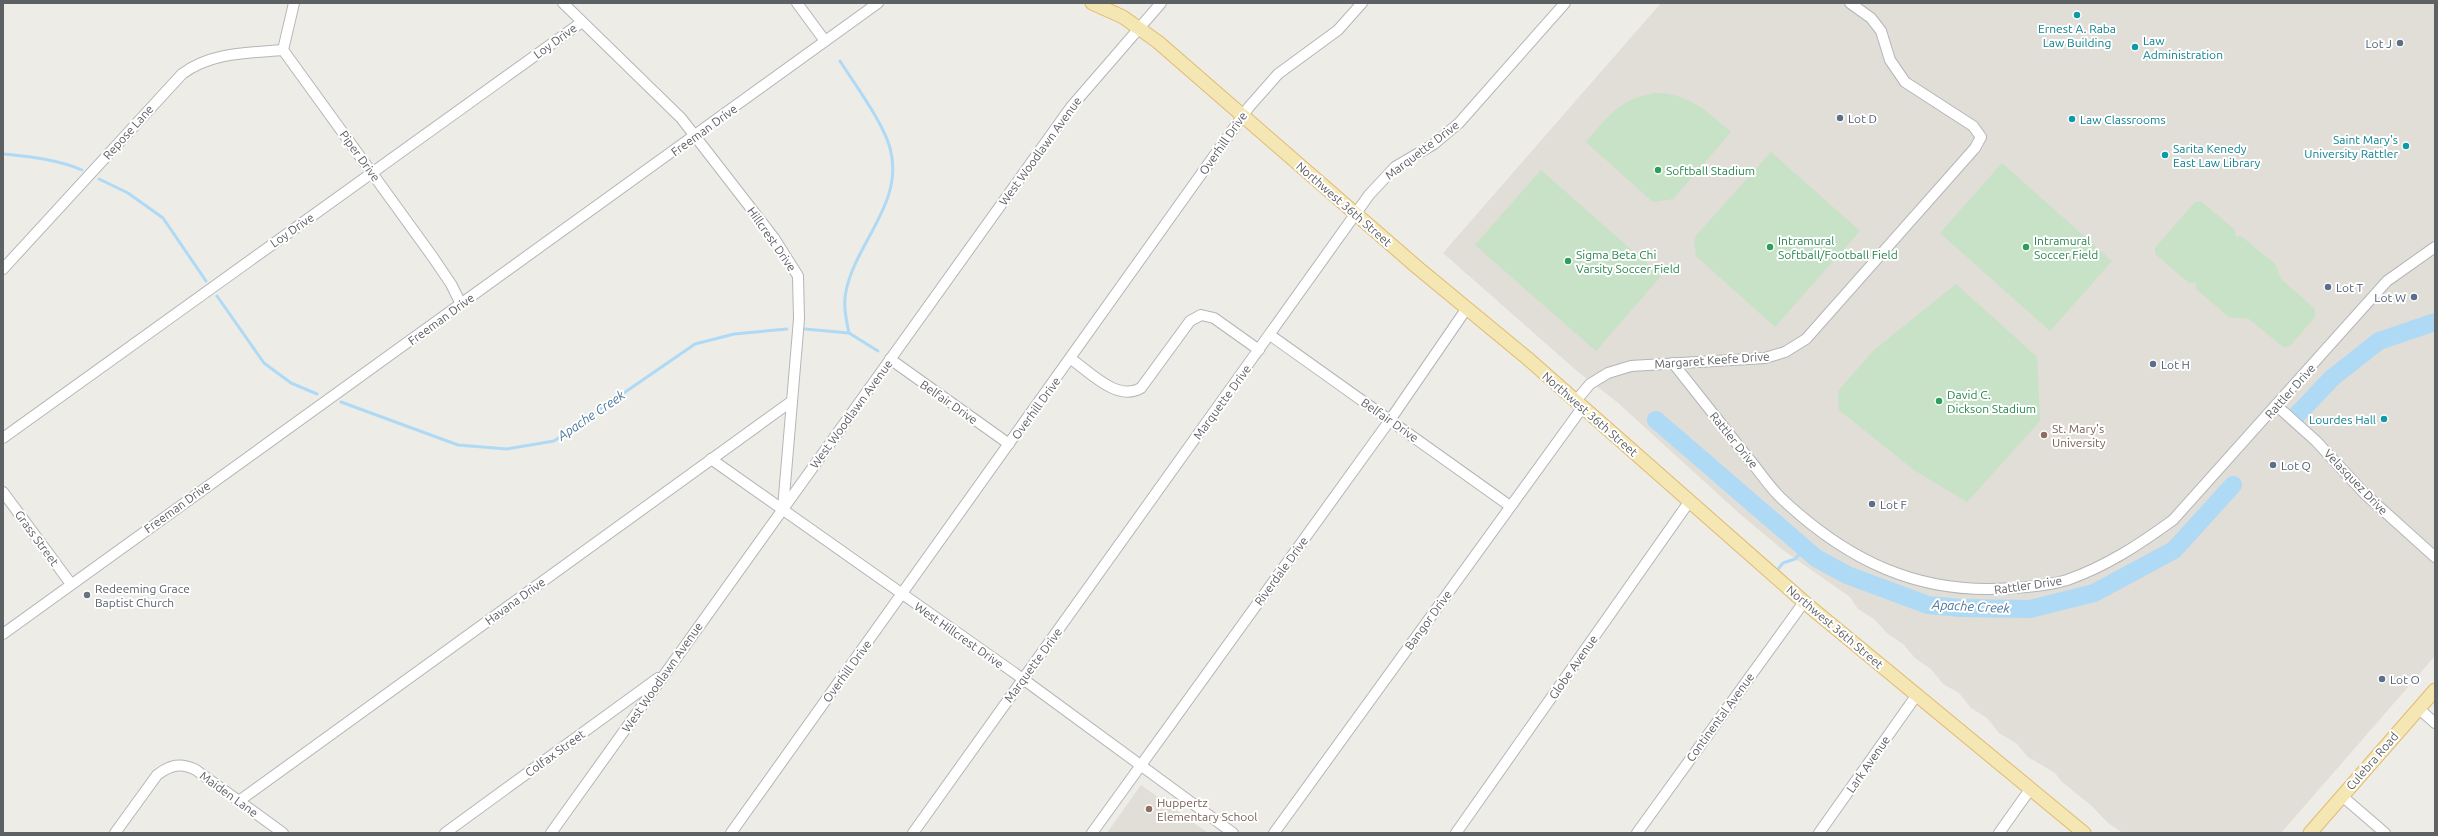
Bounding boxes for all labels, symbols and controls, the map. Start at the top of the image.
marker: Ernest A. Raba Law Building [2072,10,2082,20]
street label: Loy Drive [531,21,579,61]
place label: Ernest A. Raba Law Building [2038,22,2116,49]
place label: Law Administration [2143,34,2223,61]
place label: Lot J [2366,37,2392,50]
marker: Lot J [2395,38,2405,48]
marker: Law Administration [2130,42,2140,52]
street label: West Woodlawn Avenue [996,94,1084,208]
street label: Repose Lane [100,102,156,162]
street label: Freeman Drive [668,102,740,158]
street label: Overhill Drive [1197,109,1249,177]
place label: Lot D [1848,112,1877,125]
marker: Lot D [1835,113,1845,123]
place label: Law Classrooms [2080,113,2166,126]
marker: Law Classrooms [2067,114,2077,124]
street label: Marquette Drive [1383,118,1461,182]
street label: Piper Drive [337,128,383,184]
place label: Saint Mary's University Rattler [2304,133,2398,160]
marker: Saint Mary's University Rattler [2401,141,2411,151]
place label: Sarita Kenedy East Law Library [2173,142,2260,169]
marker: Sarita Kenedy East Law Library [2160,150,2170,160]
street label: Northwest 36th Street [1294,159,1394,249]
place label: Softball Stadium [1666,164,1755,177]
marker: Softball Stadium [1653,165,1663,175]
street label: Hillcrest Drive [745,204,799,274]
street label: Loy Drive [268,210,316,250]
place label: Intramural Softball/Football Field [1778,234,1898,261]
place label: Intramural Soccer Field [2034,234,2098,261]
marker: Intramural Softball/Football Field [1765,242,1775,252]
marker: Intramural Soccer Field [2021,242,2031,252]
place label: Sigma Beta Chi Varsity Soccer Field [1576,248,1680,275]
marker: Sigma Beta Chi Varsity Soccer Field [1563,256,1573,266]
place label: Lot T [2336,281,2364,294]
marker: Lot T [2323,282,2333,292]
street label: Freeman Drive [405,291,477,347]
place label: Lot W [2374,291,2406,304]
marker: Lot W [2409,292,2419,302]
street label: Margaret Keefe Drive [1654,349,1770,371]
street label: West Woodlawn Avenue [807,357,895,471]
place label: Lot H [2161,358,2190,371]
marker: Lot H [2148,359,2158,369]
street label: Rattler Drive [2262,361,2318,421]
street label: Marquette Drive [1191,362,1253,442]
street label: Northwest 36th Street [1540,369,1640,459]
street label: Overhill Drive [1009,374,1063,442]
street label: Belfair Drive [918,378,980,426]
water label: Apache Creek [554,387,627,443]
place label: David C. Dickson Stadium [1947,388,2036,415]
street label: Belfair Drive [1359,396,1421,444]
marker: David C. Dickson Stadium [1934,396,1944,406]
street label: Rattler Drive [1707,409,1761,471]
place label: Lourdes Hall [2309,413,2376,426]
marker: Lourdes Hall [2379,414,2389,424]
place label: St. Mary's University [2052,422,2106,449]
marker: St. Mary's University [2039,430,2049,440]
street label: Velasquez Drive [2322,447,2390,517]
place label: Lot Q [2281,459,2311,472]
marker: Lot Q [2268,460,2278,470]
street label: Freeman Drive [141,479,213,535]
place label: Lot F [1880,498,1907,511]
marker: Lot F [1867,499,1877,509]
street label: Grass Street [13,508,62,568]
street label: Riverdale Drive [1252,534,1310,608]
street label: Rattler Drive [1993,574,2063,596]
street label: Havana Drive [483,575,547,627]
place label: Redeeming Grace Baptist Church [95,582,190,609]
street label: Northwest 36th Street [1784,583,1886,671]
street label: Bangor Drive [1402,588,1454,652]
marker: Redeeming Grace Baptist Church [82,590,92,600]
water label: Apache Creek [1931,597,2011,615]
street label: West Hillcrest Drive [912,599,1006,671]
street label: West Woodlawn Avenue [619,620,705,734]
street label: Marquette Drive [1002,625,1064,705]
street label: Globe Avenue [1546,633,1600,701]
street label: Overhill Drive [820,637,874,705]
street label: Continental Avenue [1683,670,1757,764]
place label: Lot O [2390,673,2420,686]
marker: Lot O [2377,674,2387,684]
street label: Colfax Street [523,727,588,779]
street label: Culebra Road [2343,730,2401,792]
street label: Lark Avenue [1844,733,1892,795]
street label: Maiden Lane [197,769,261,819]
place label: Huppertz Elementary School [1157,796,1257,823]
marker: Huppertz Elementary School [1144,804,1154,814]

